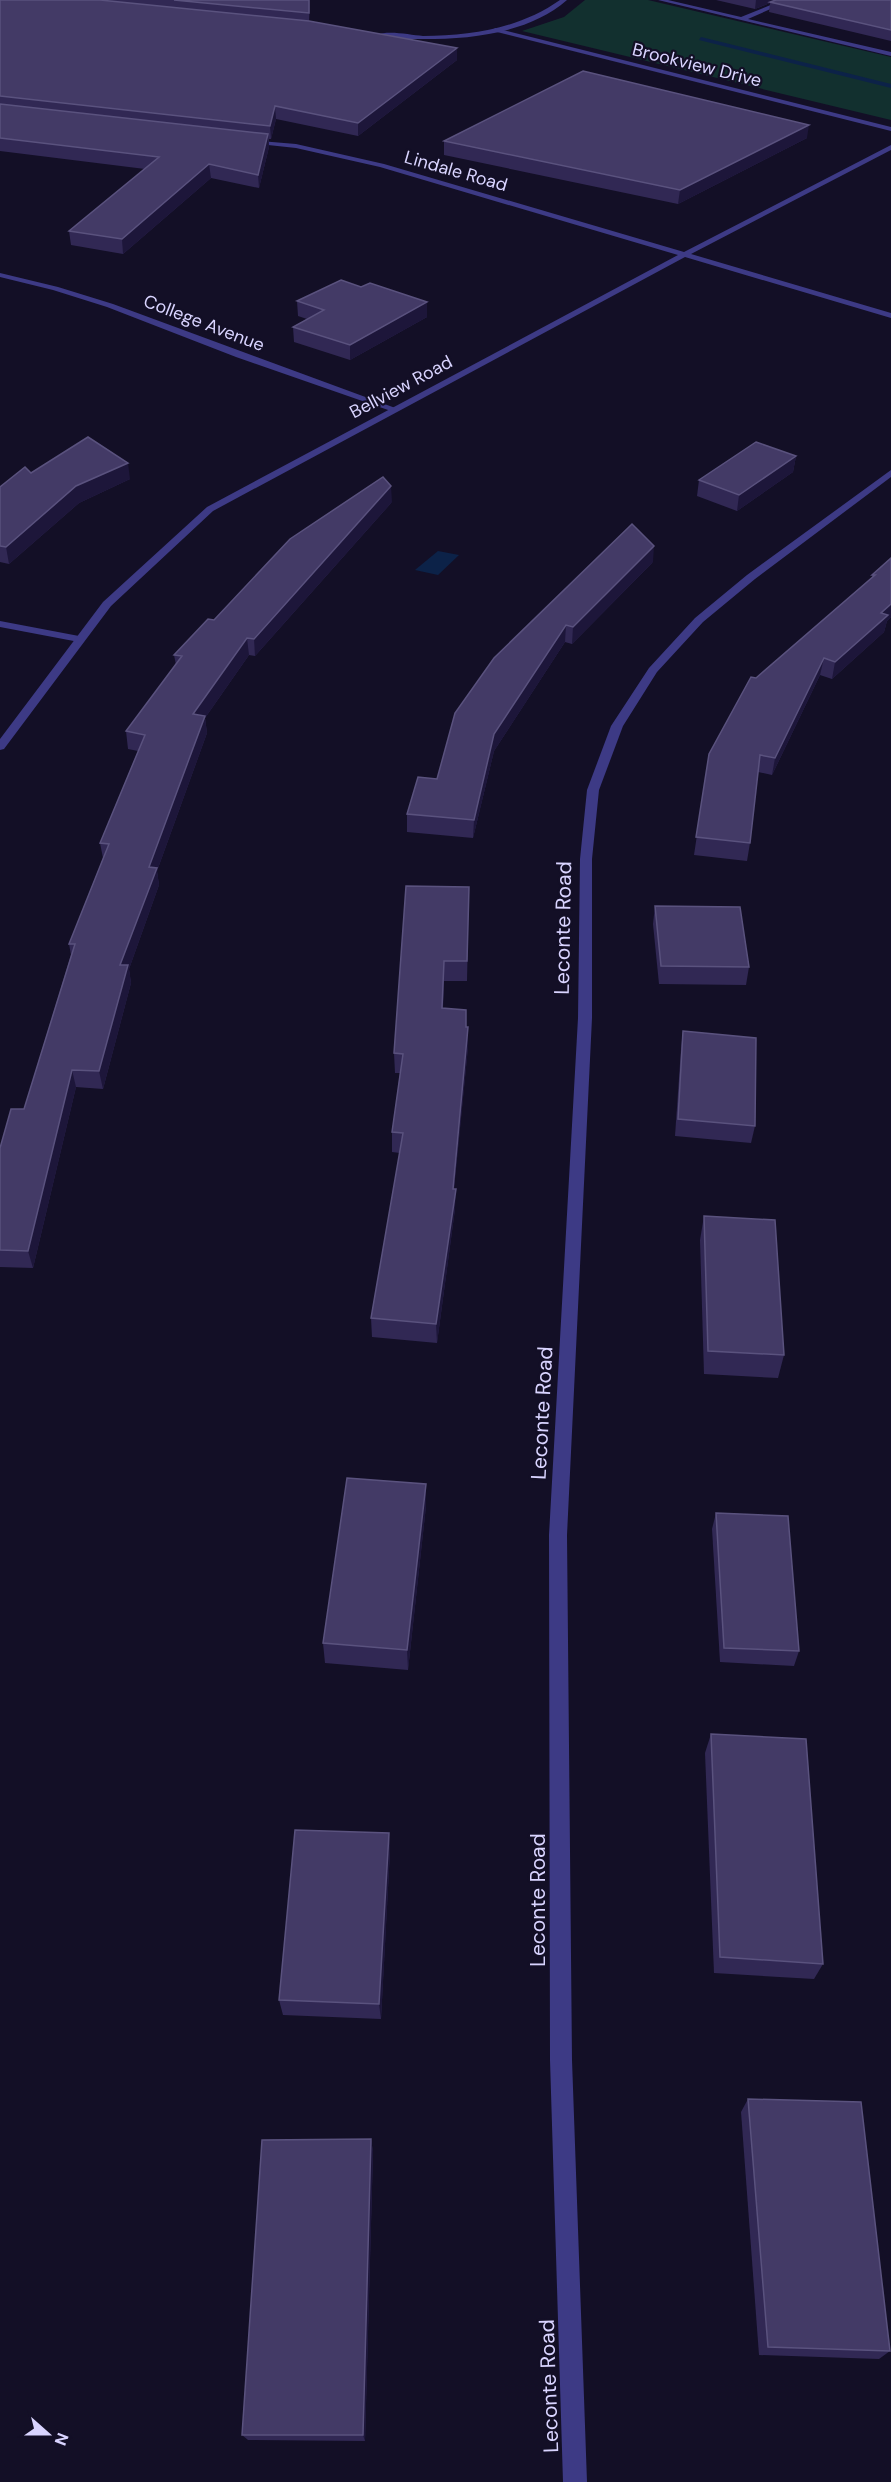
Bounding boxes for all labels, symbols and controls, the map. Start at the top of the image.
street label: Brookview Drive [630,37,764,93]
street label: Lindale Road [402,145,510,197]
street label: College Avenue [140,289,268,357]
street label: Bellview Road [345,350,457,424]
street label: Leconte Road [548,861,578,995]
street label: Leconte Road [525,1346,559,1480]
street label: Leconte Road [524,1833,552,1967]
street label: Leconte Road [533,2319,565,2453]
north arrow [18,2404,78,2464]
text: N [50,2430,73,2448]

